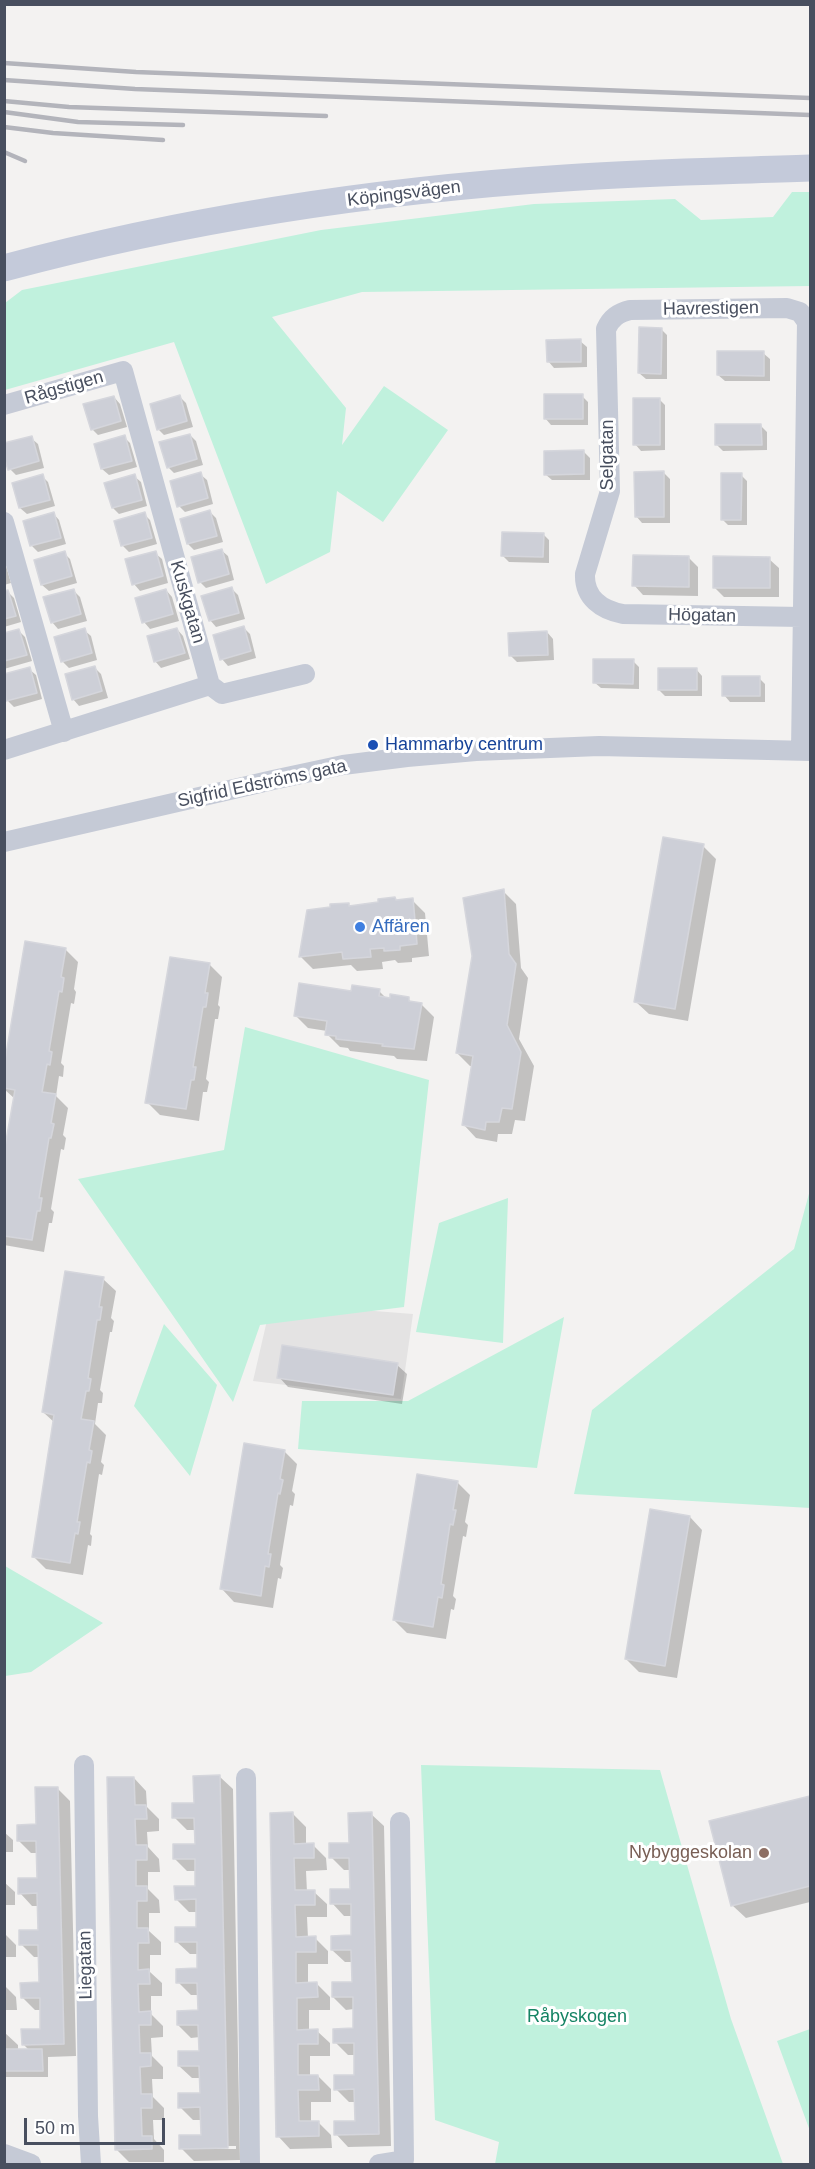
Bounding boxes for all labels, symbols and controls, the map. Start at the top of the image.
street label: Köpingsvägen [346,176,462,212]
street label: Havrestigen [663,297,759,321]
street label: Rågstigen [22,366,106,410]
street label: Selgatan [597,419,619,491]
street label: Kuskgatan [165,558,209,646]
street label: Högatan [668,605,736,627]
place label: Hammarby centrum [385,734,543,756]
marker: Hammarby centrum [366,738,380,752]
street label: Sigfrid Edströms gata [176,756,348,812]
place label: Affären [372,916,430,938]
marker: Affären [353,920,367,934]
place label: Nybyggeskolan [629,1842,752,1864]
marker: Nybyggeskolan [757,1846,771,1860]
street label: Liegatan [75,1930,97,2000]
park label: Råbyskogen [527,2006,627,2028]
scale bar [27,2106,168,2144]
text: 50 m [35,2118,75,2138]

